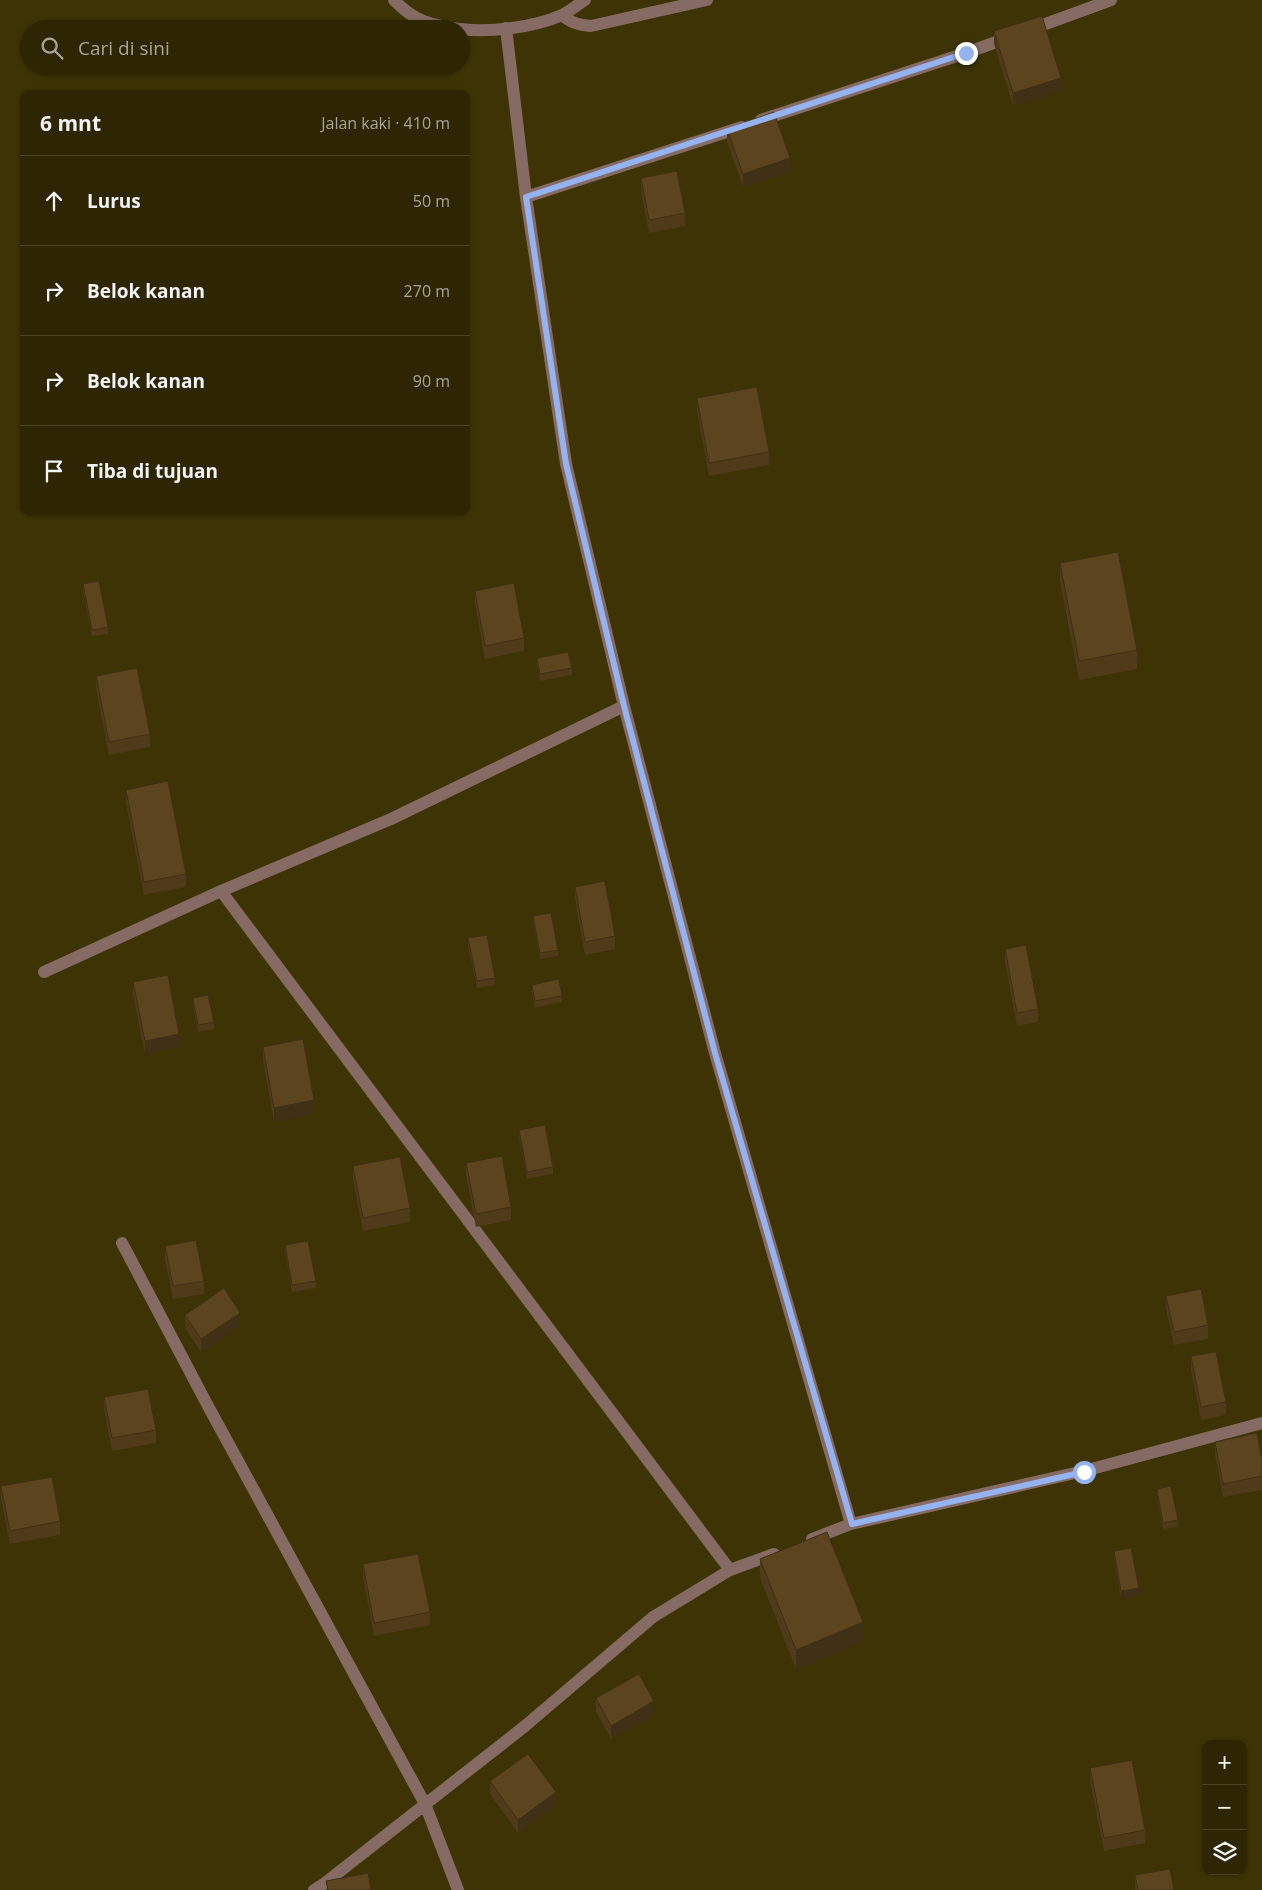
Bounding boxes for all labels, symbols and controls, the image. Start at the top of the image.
search box [20,20,470,75]
icon: search [38,34,66,62]
text: Cari di sini [78,35,170,61]
route end [955,42,978,65]
text: 6 mnt [40,109,101,137]
text: Jalan kaki · 410 m [321,112,450,134]
icon: ahead [40,187,68,215]
text: Lurus [87,188,141,214]
text: 50 m [413,190,450,212]
icon: right [40,277,68,305]
text: Belok kanan [87,278,205,304]
text: 270 m [404,280,450,302]
icon: right [40,367,68,395]
text: Belok kanan [87,368,205,394]
text: 90 m [413,370,450,392]
icon: arrive [40,457,68,485]
text: Tiba di tujuan [87,458,218,484]
route start [1073,1461,1096,1484]
map controls [1202,1740,1247,1875]
button: + [1202,1740,1247,1785]
button: − [1202,1785,1247,1830]
button: layers [1202,1830,1247,1875]

